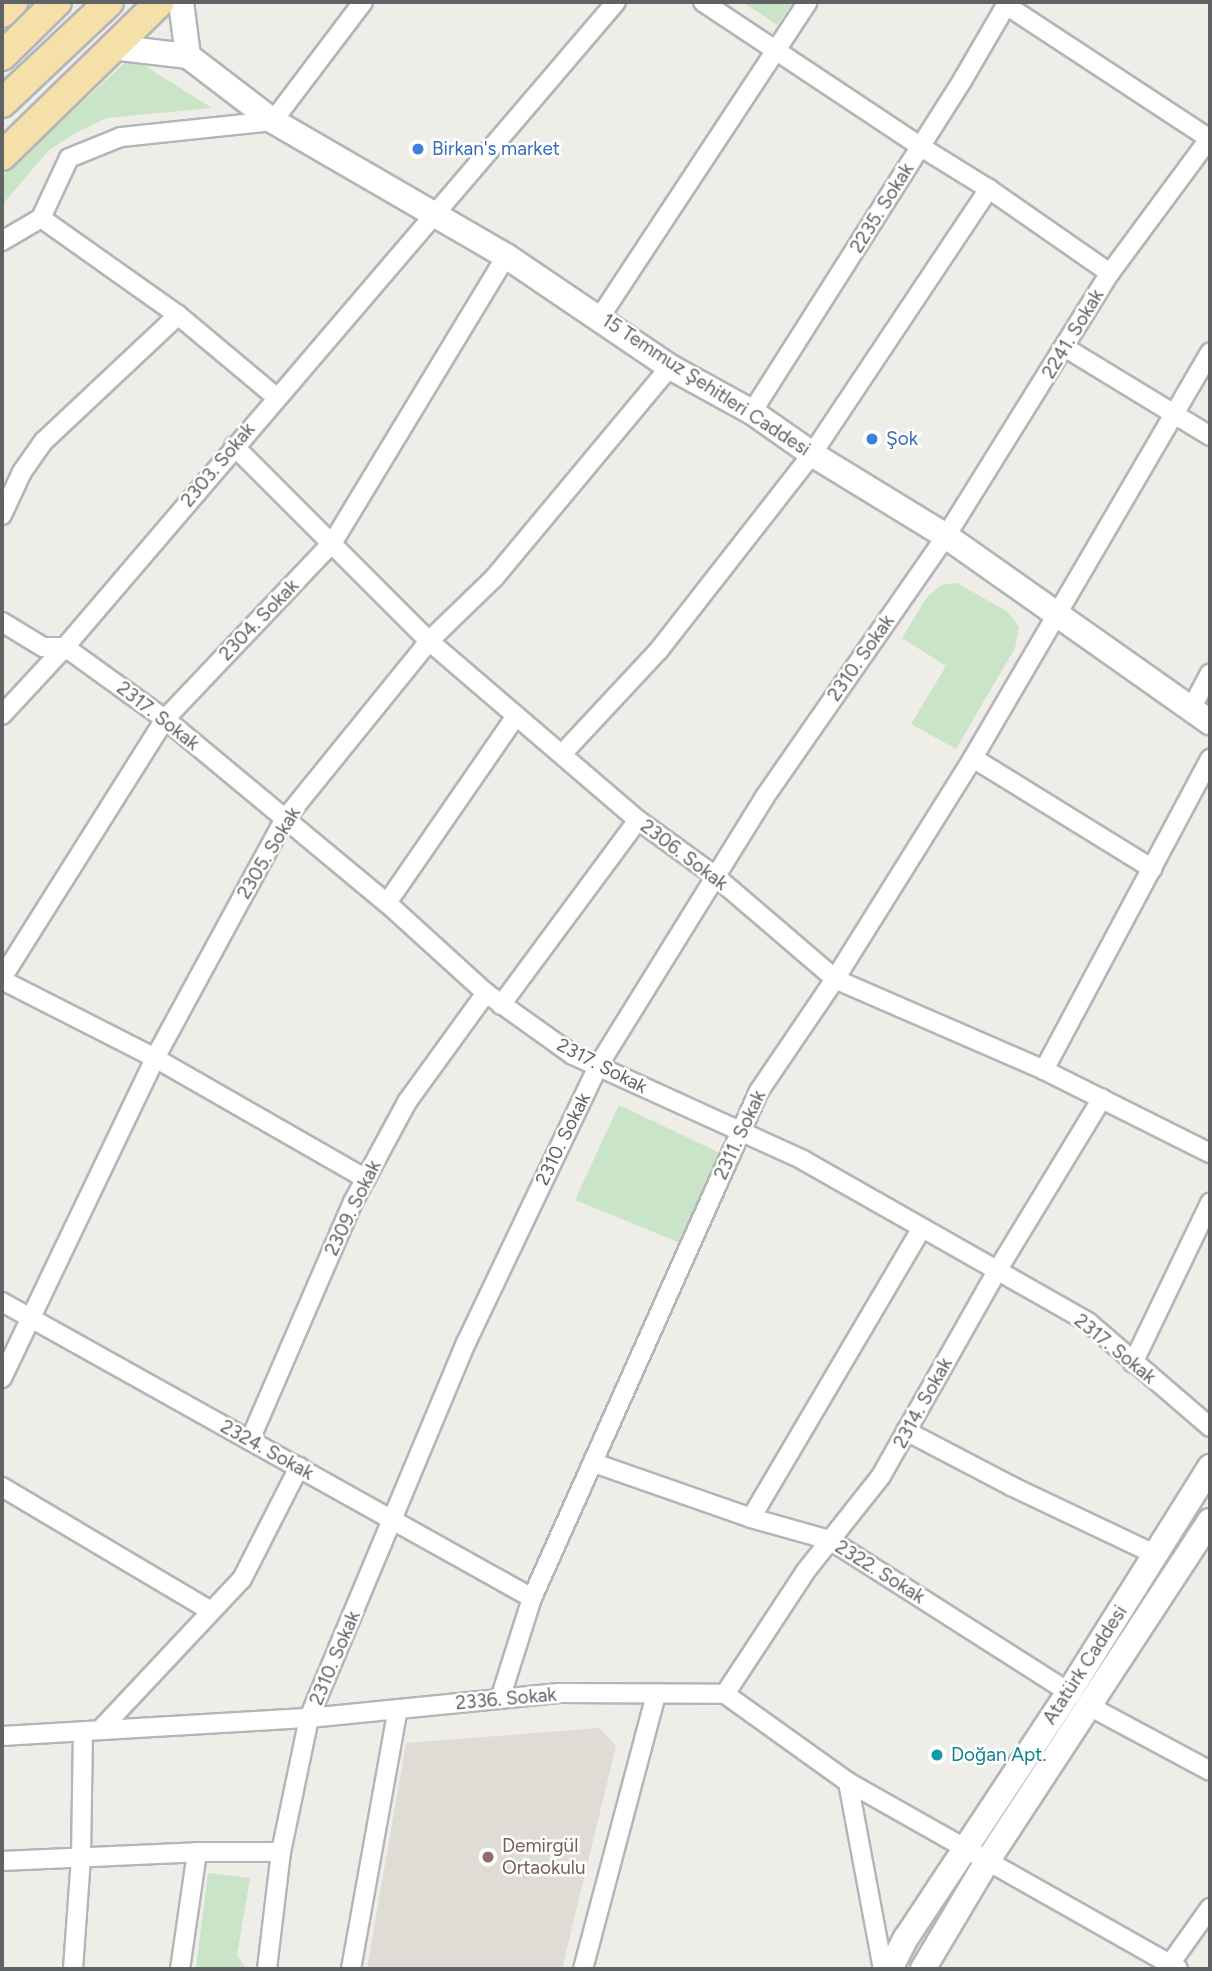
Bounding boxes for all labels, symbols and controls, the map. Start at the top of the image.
place label: Birkan's market [432,138,560,160]
marker: Birkan's market [410,141,426,157]
street label: 2235. Sokak [845,159,919,257]
street label: 2241. Sokak [1037,285,1109,383]
street label: 15 Temmuz Şehitleri Caddesi [598,309,814,461]
street label: 2303. Sokak [176,418,260,512]
place label: Şok [886,428,918,450]
marker: Şok [864,431,880,447]
street label: 2304. Sokak [215,575,303,665]
street label: 2310. Sokak [823,610,899,706]
street label: 2317. Sokak [112,677,204,755]
street label: 2305. Sokak [233,803,305,903]
street label: 2306. Sokak [636,815,732,895]
street label: 2317. Sokak [553,1034,651,1098]
street label: 2311. Sokak [709,1087,771,1183]
street label: 2310. Sokak [531,1089,595,1189]
street label: 2309. Sokak [320,1157,386,1259]
street label: 2317. Sokak [1070,1309,1160,1389]
street label: 2314. Sokak [889,1354,957,1452]
street label: 2324. Sokak [217,1415,317,1485]
street label: 2322. Sokak [831,1535,929,1609]
street label: Atatürk Caddesi [1038,1601,1132,1729]
street label: 2310. Sokak [305,1607,365,1709]
street label: 2336. Sokak [455,1683,557,1715]
place label: Doğan Apt. [951,1744,1046,1766]
marker: Doğan Apt. [929,1747,945,1763]
place label: Demirgül Ortaokulu [502,1835,586,1879]
marker: Demirgül Ortaokulu [480,1849,496,1865]

